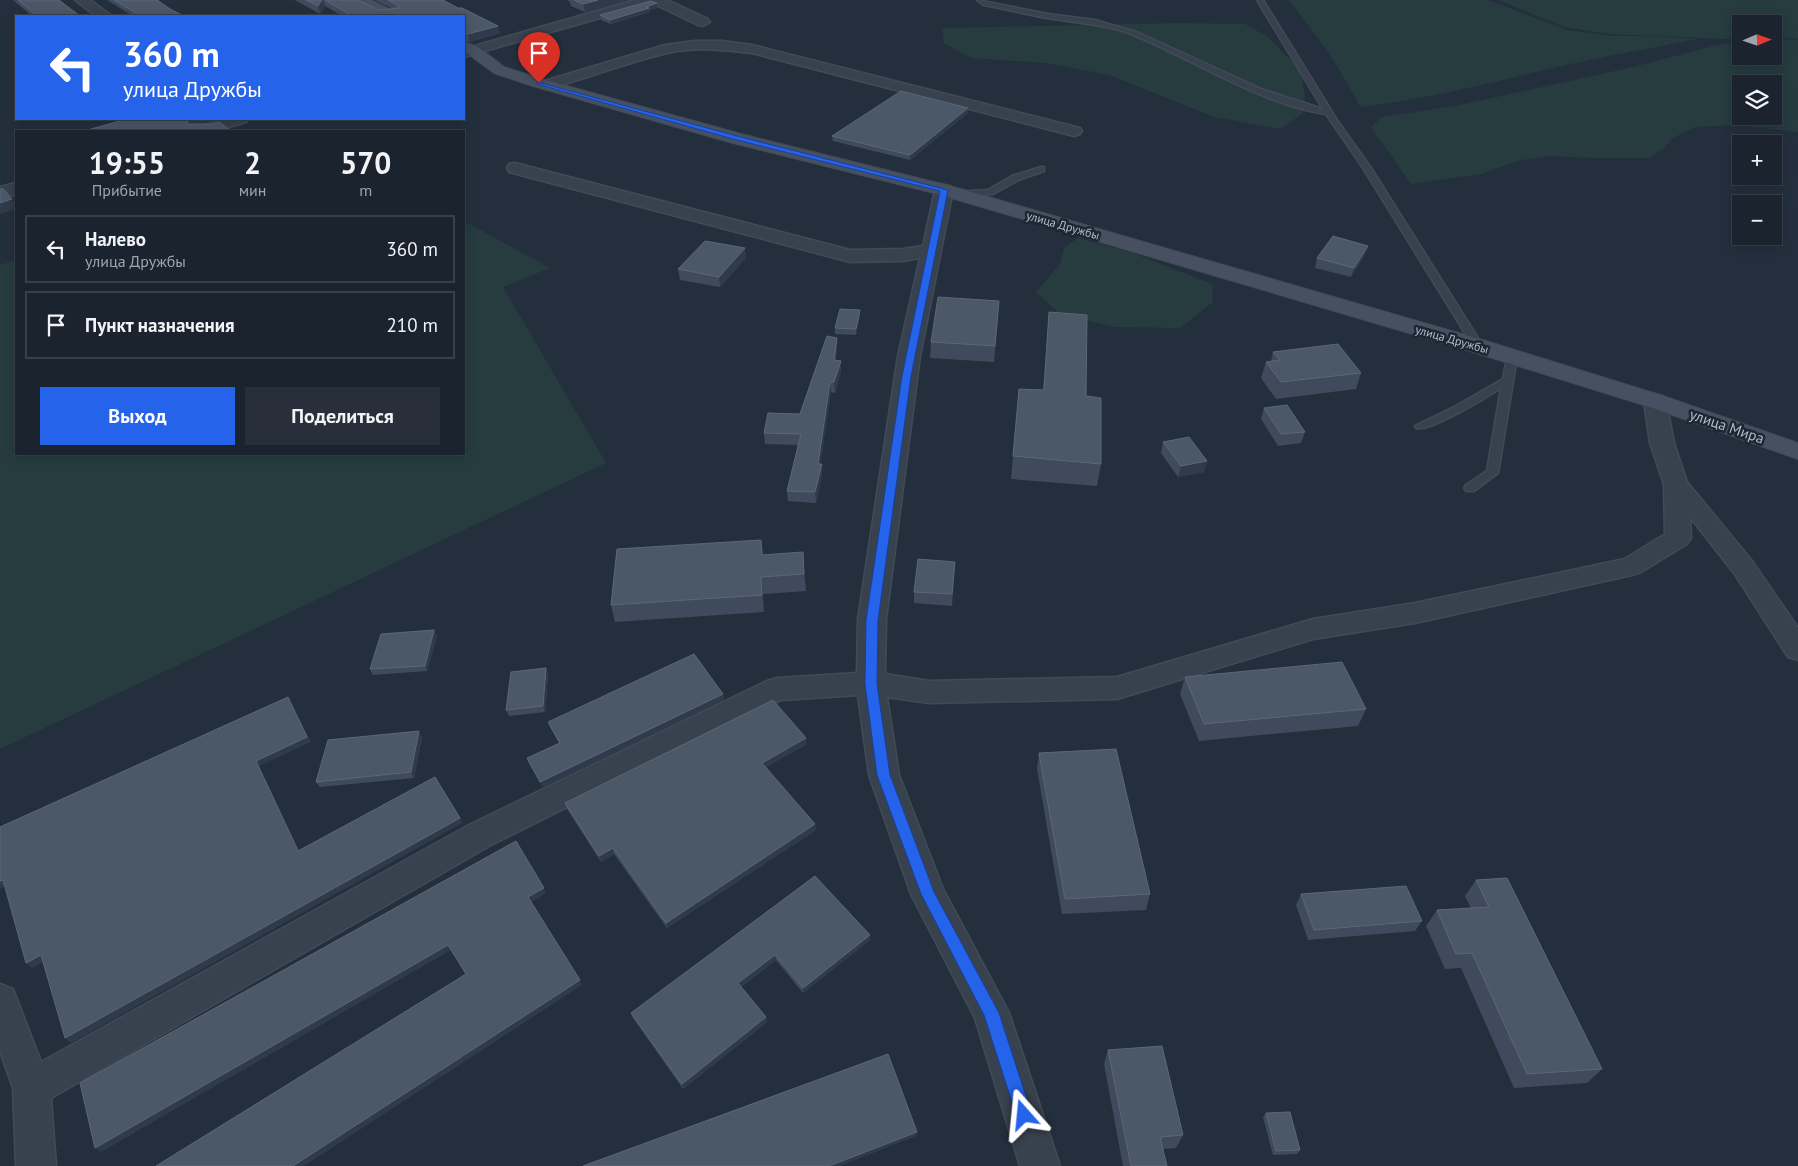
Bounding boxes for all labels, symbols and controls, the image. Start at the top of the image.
north arrow [1732,15,1782,65]
map controls [1732,15,1782,245]
text: 360 m [123,31,220,77]
pin [518,32,560,83]
icon: left [40,35,105,100]
icon: arrive [525,39,553,67]
text: улица Дружбы [123,75,262,103]
button: layers [1732,75,1782,125]
button: + [1732,135,1782,185]
text: 19:55 [89,143,165,182]
text: 2 [244,143,261,182]
text: 570 [340,143,391,182]
text: Прибытие [92,180,162,200]
text: мин [239,180,266,200]
text: m [359,180,372,200]
button: − [1732,195,1782,245]
street label: улица Дружбы [1025,207,1101,243]
text: Налево [85,227,146,251]
icon: left [42,235,70,263]
text: 360 m [386,237,438,261]
text: улица Дружбы [85,251,186,271]
icon: arrive [42,311,70,339]
text: Пункт назначения [85,313,235,337]
text: 210 m [386,313,438,337]
street label: улица Дружбы [1414,321,1490,357]
button: Выход [40,387,235,445]
button: Поделиться [245,387,440,445]
street label: улица Мира [1687,404,1767,448]
position arrow [997,1088,1049,1140]

